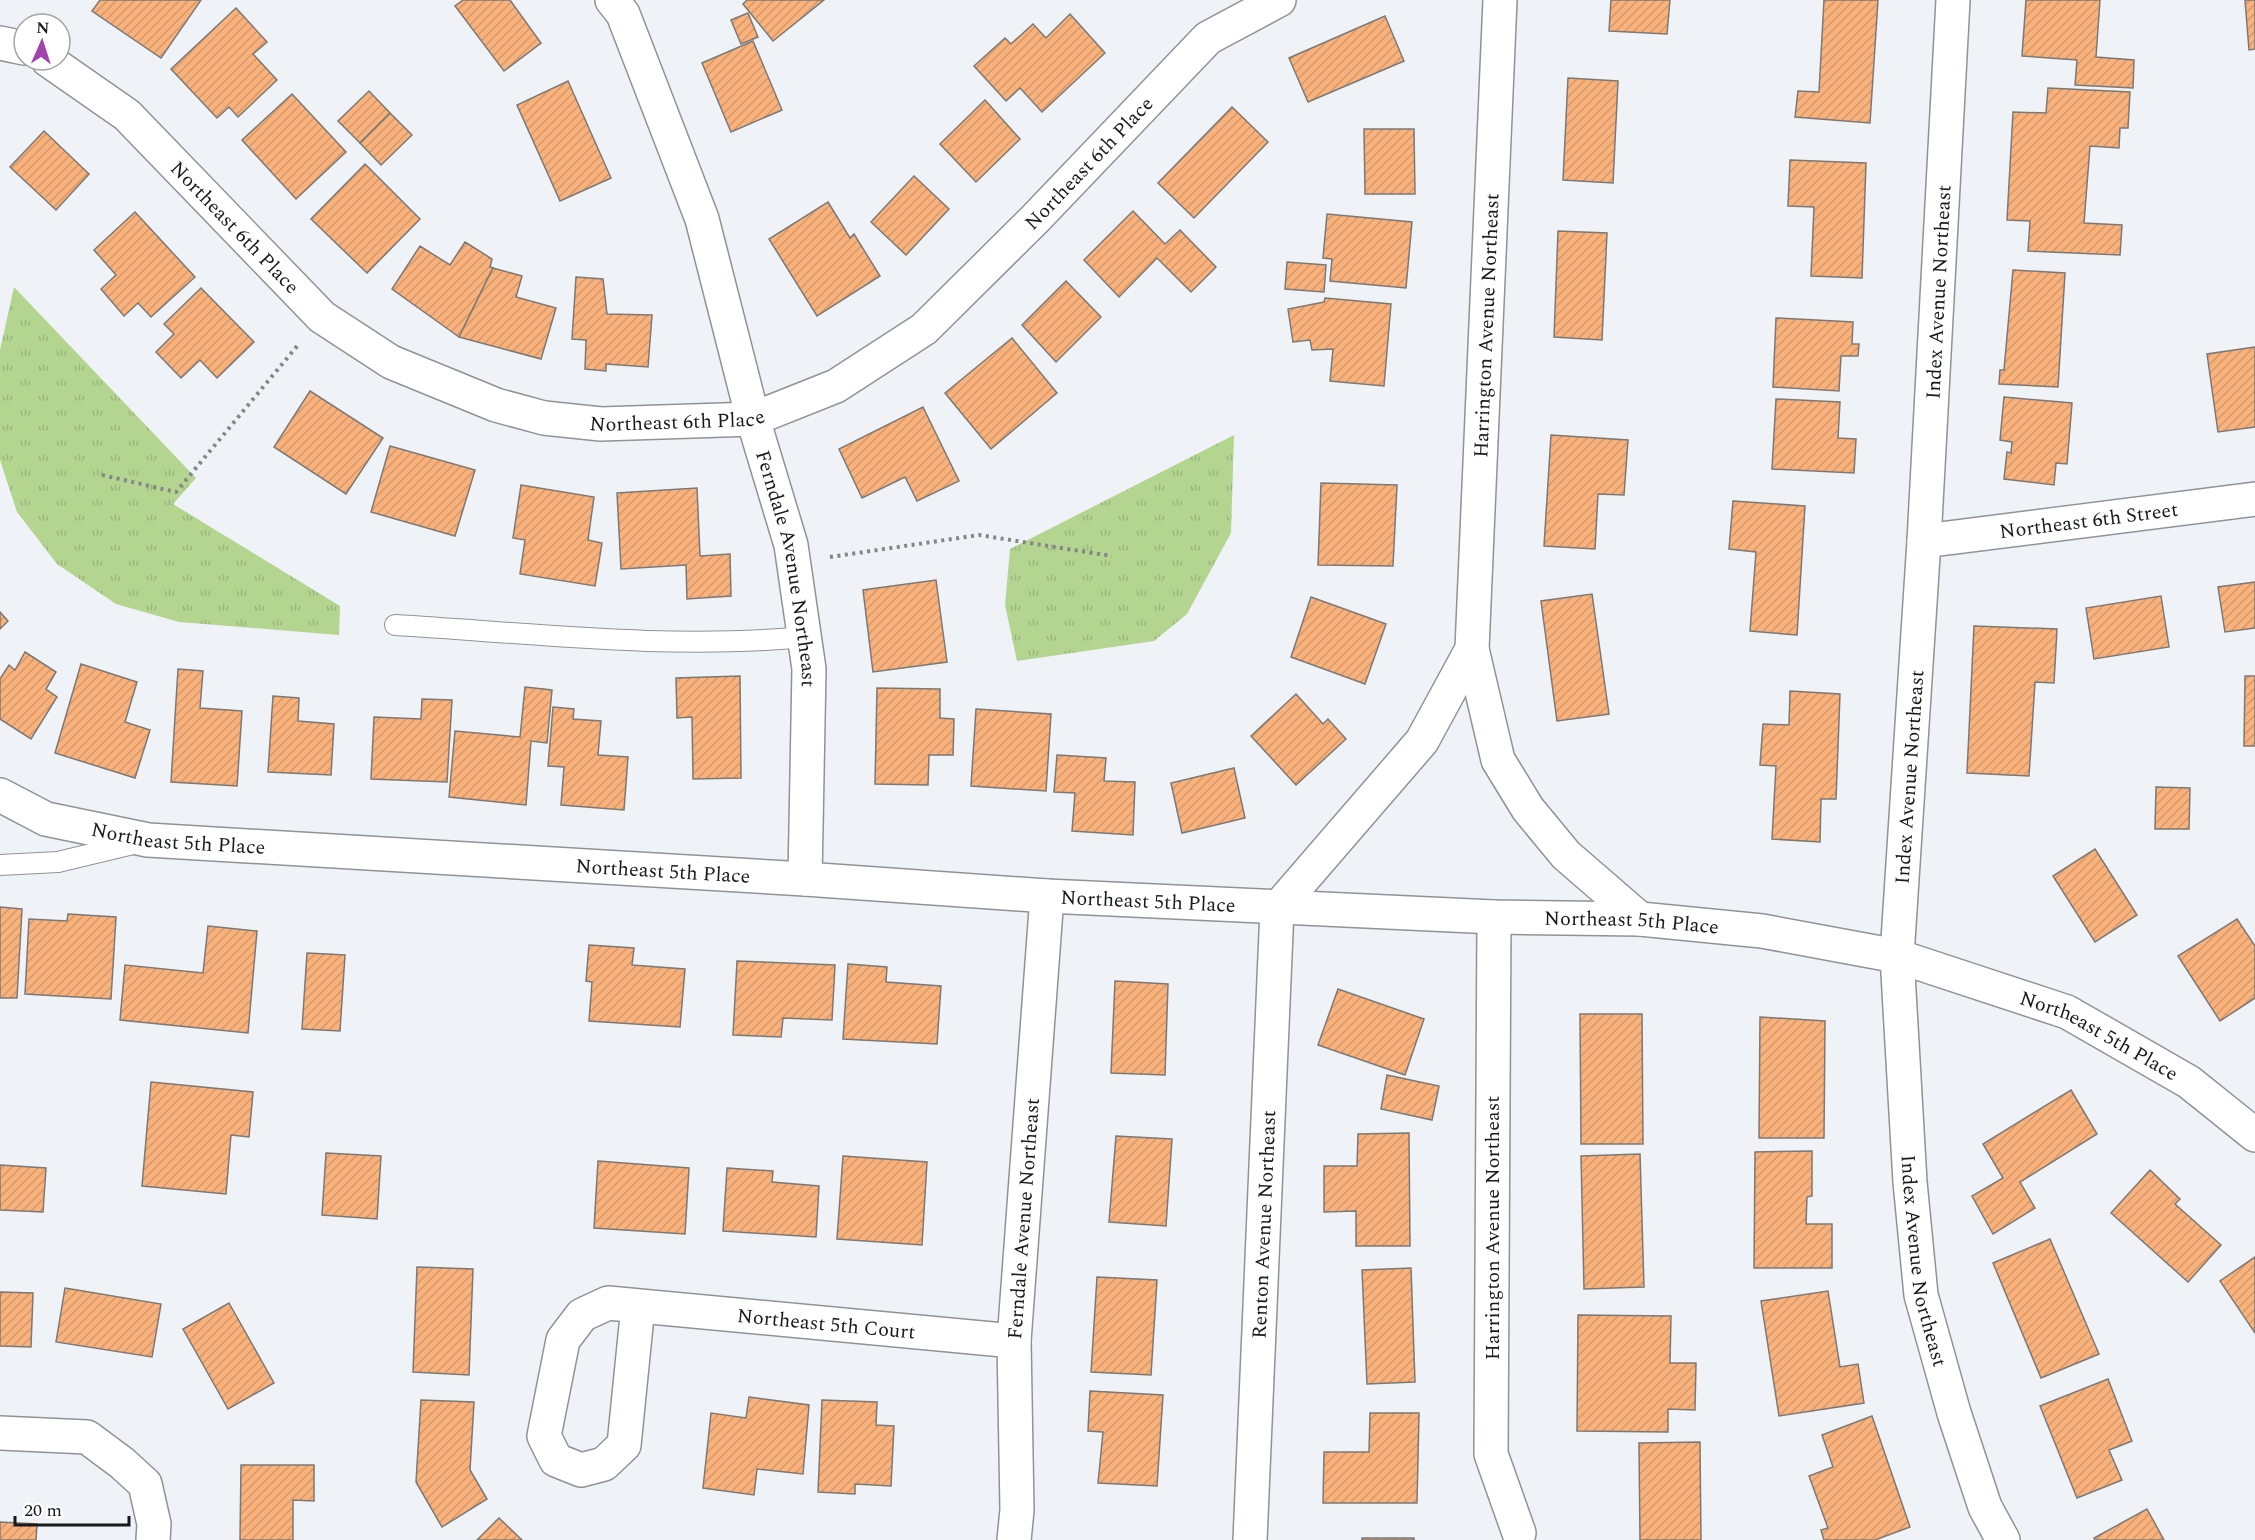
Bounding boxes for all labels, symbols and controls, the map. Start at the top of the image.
north arrow [12,12,72,72]
text: N [36,16,50,40]
street label: Northeast 6th Place [1018,90,1161,237]
street label: Northeast 6th Place [163,154,306,301]
street label: Index Avenue Northeast [1918,184,1960,400]
street label: Harrington Avenue Northeast [1466,193,1508,458]
street label: Northeast 6th Place [588,402,770,440]
street label: Ferndale Avenue Northeast [747,447,823,687]
street label: Northeast 6th Street [1998,495,2180,547]
street label: Index Avenue Northeast [1888,669,1932,885]
street label: Northeast 5th Place [88,815,266,863]
street label: Northeast 5th Place [575,851,751,892]
street label: Northeast 5th Place [1060,883,1236,921]
street label: Northeast 5th Place [1544,904,1720,943]
street label: Northeast 5th Place [2016,983,2184,1089]
street label: Harrington Avenue Northeast [1478,1096,1508,1360]
street label: Ferndale Avenue Northeast [1000,1097,1048,1340]
street label: Renton Avenue Northeast [1245,1109,1284,1339]
street label: Index Avenue Northeast [1892,1154,1954,1370]
street label: Northeast 5th Court [736,1301,917,1348]
scale bar [15,1489,129,1527]
text: 20 m [24,1497,62,1524]

